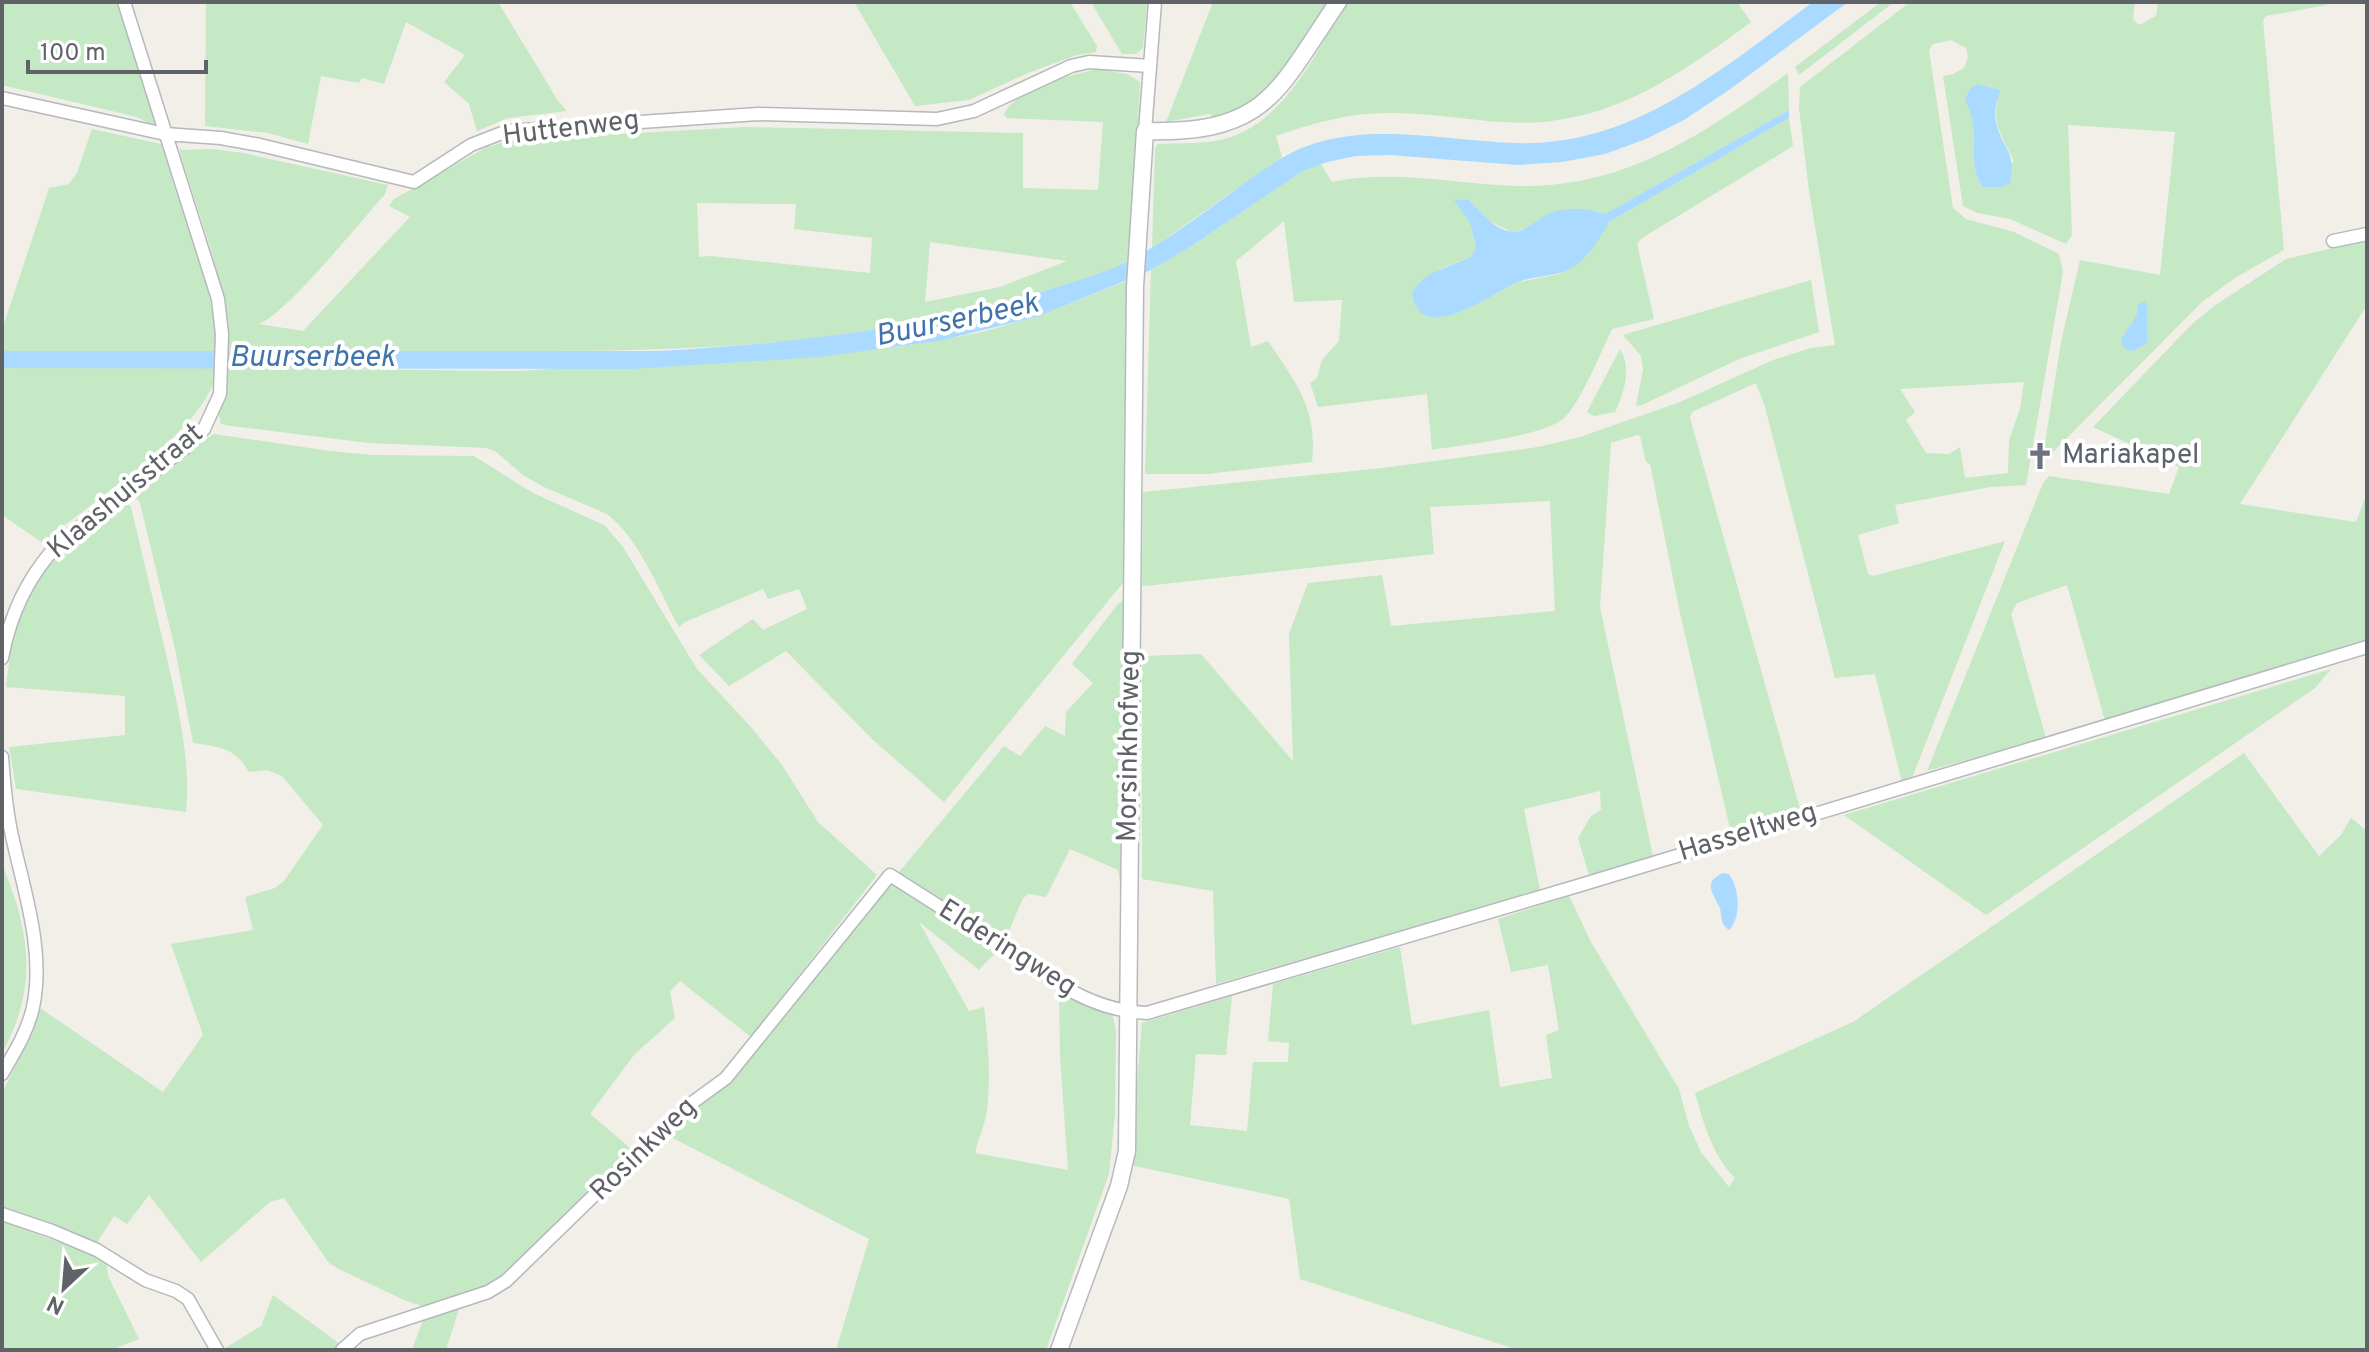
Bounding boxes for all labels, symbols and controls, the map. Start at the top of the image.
scale bar [28,24,206,74]
text: 100 m [40,39,106,69]
street label: Huttenweg [500,103,642,155]
water label: Buurserbeek [872,285,1043,356]
water label: Buurserbeek [229,340,396,377]
street label: Klaashuisstraat [41,416,211,568]
place label: Mariakapel [2062,438,2199,474]
church icon: Mariakapel [2025,441,2055,471]
street label: Morsinkhofweg [1110,650,1150,842]
street label: Hasseltweg [1674,795,1822,871]
street label: Elderingweg [931,892,1083,1006]
street label: Rosinkweg [583,1090,705,1210]
north arrow [24,1248,104,1328]
text: N [43,1288,69,1319]

